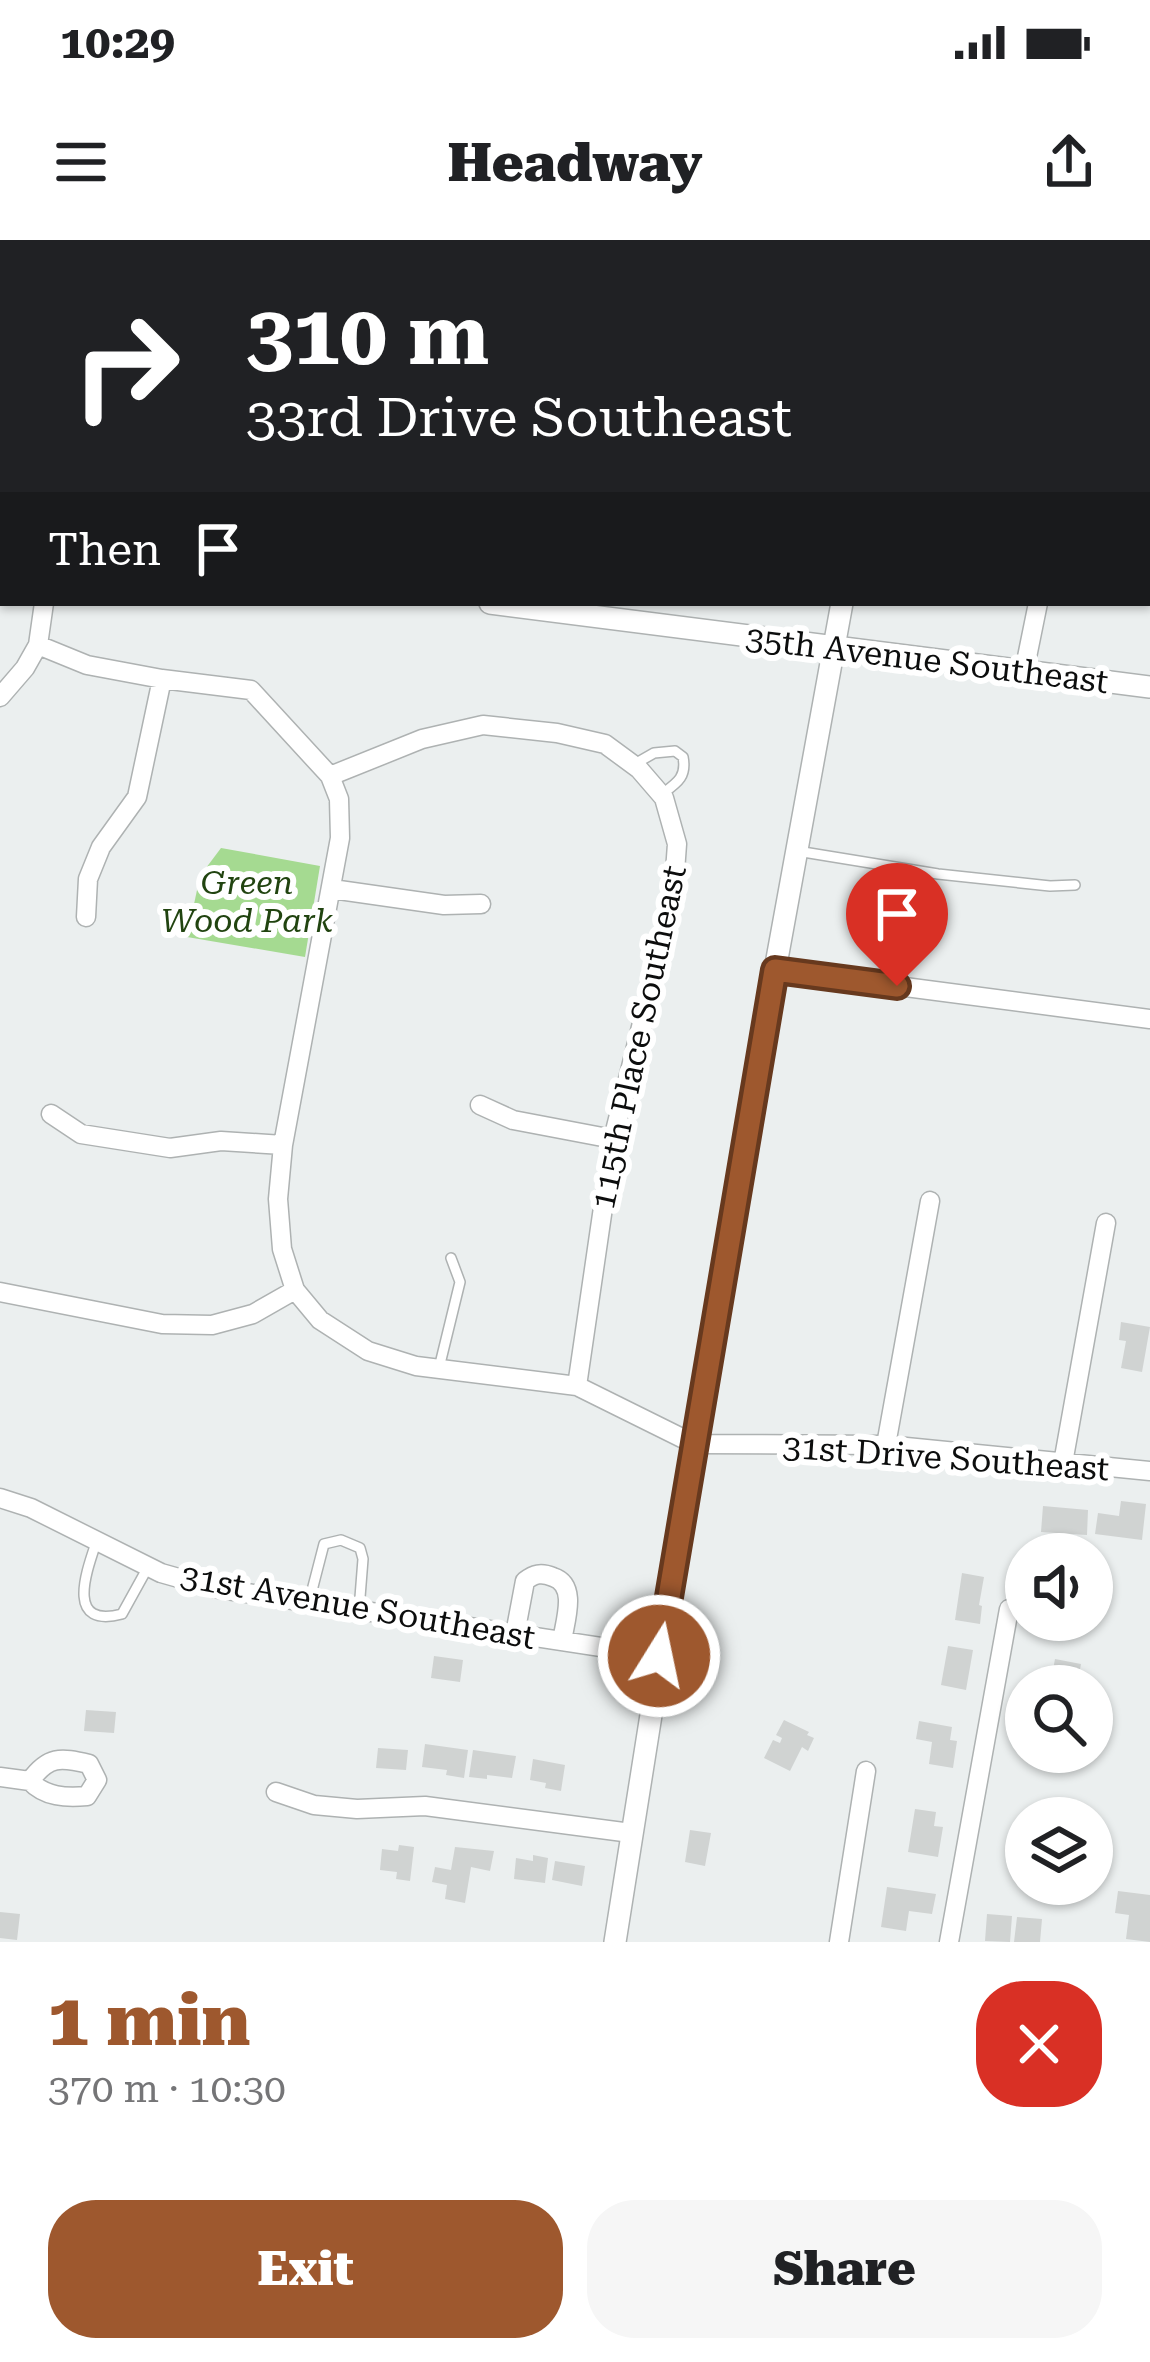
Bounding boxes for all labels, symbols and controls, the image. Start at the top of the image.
text: 10:29 [60,16,175,69]
icon: menu [48,129,114,195]
icon: share [1036,129,1102,195]
text: Headway [447,131,703,194]
text: 310 m [246,286,489,384]
icon: right [48,288,204,444]
text: 33rd Drive Southeast [246,386,792,449]
icon: arrive [185,516,251,582]
text: Then [48,523,161,576]
street label: 35th Avenue Southeast [743,618,1110,701]
street label: 115th Place Southeast [583,862,694,1213]
park label: Green Wood Park [161,863,333,940]
pin [846,863,948,986]
icon: arrive [864,881,930,947]
street label: 31st Drive Southeast [781,1427,1111,1488]
map controls [1005,1533,1113,1905]
button: sound [1005,1533,1113,1641]
street label: 31st Avenue Southeast [178,1556,538,1657]
position arrow [596,1593,722,1719]
button: search [1005,1665,1113,1773]
button: layers [1005,1797,1113,1905]
text: 1 min [48,1978,250,2063]
button: close [976,1981,1102,2107]
text: 370 m · 10:30 [48,2066,286,2112]
button: Exit [48,2200,563,2338]
button: Share [587,2200,1102,2338]

